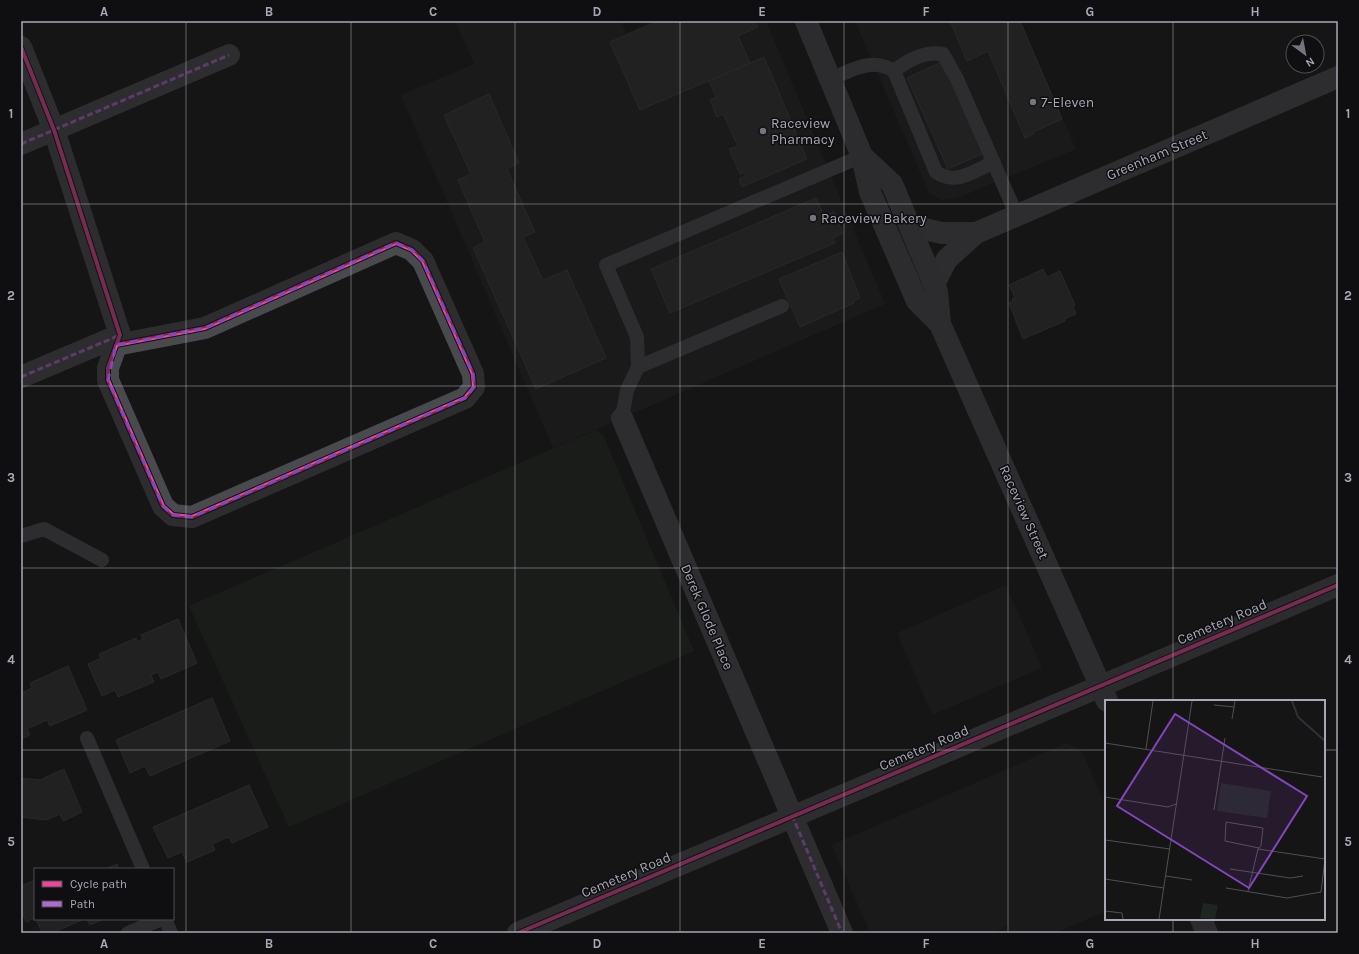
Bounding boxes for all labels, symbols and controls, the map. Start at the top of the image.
text: A [100,4,108,19]
text: B [265,4,273,19]
text: C [429,4,437,19]
text: D [593,4,602,19]
text: E [758,4,766,19]
text: F [922,4,930,19]
text: G [1086,4,1094,19]
text: H [1250,4,1260,19]
north arrow [1285,34,1325,74]
text: N [1303,54,1317,70]
place label: 7-Eleven [1041,94,1094,111]
marker: 7-Eleven [1028,97,1038,107]
text: 1 [9,106,13,121]
text: 1 [1346,106,1350,121]
place label: Raceview Pharmacy [771,115,835,148]
marker: Raceview Pharmacy [758,126,768,136]
street label: Greenham Street [1104,126,1210,184]
place label: Raceview Bakery [821,210,927,227]
marker: Raceview Bakery [808,213,818,223]
text: 2 [7,288,15,303]
text: 2 [1344,288,1352,303]
street label: Raceview Street [996,462,1052,562]
text: 3 [7,470,15,485]
text: 3 [1344,470,1352,485]
street label: Derek Glode Place [677,562,737,672]
street label: Cemetery Road [1175,595,1269,649]
text: 4 [7,652,15,667]
text: 4 [1344,652,1352,667]
inset map [1105,700,1325,920]
street label: Cemetery Road [877,721,971,775]
text: 5 [7,834,15,849]
text: 5 [1344,834,1352,849]
street label: Cemetery Road [579,848,673,902]
legend [34,868,174,920]
text: Cycle path [70,877,127,891]
text: Path [70,897,95,911]
text: A [100,936,108,951]
text: B [265,936,273,951]
text: C [429,936,437,951]
text: D [593,936,602,951]
text: E [758,936,766,951]
text: F [922,936,930,951]
text: G [1086,936,1094,951]
text: H [1250,936,1260,951]

